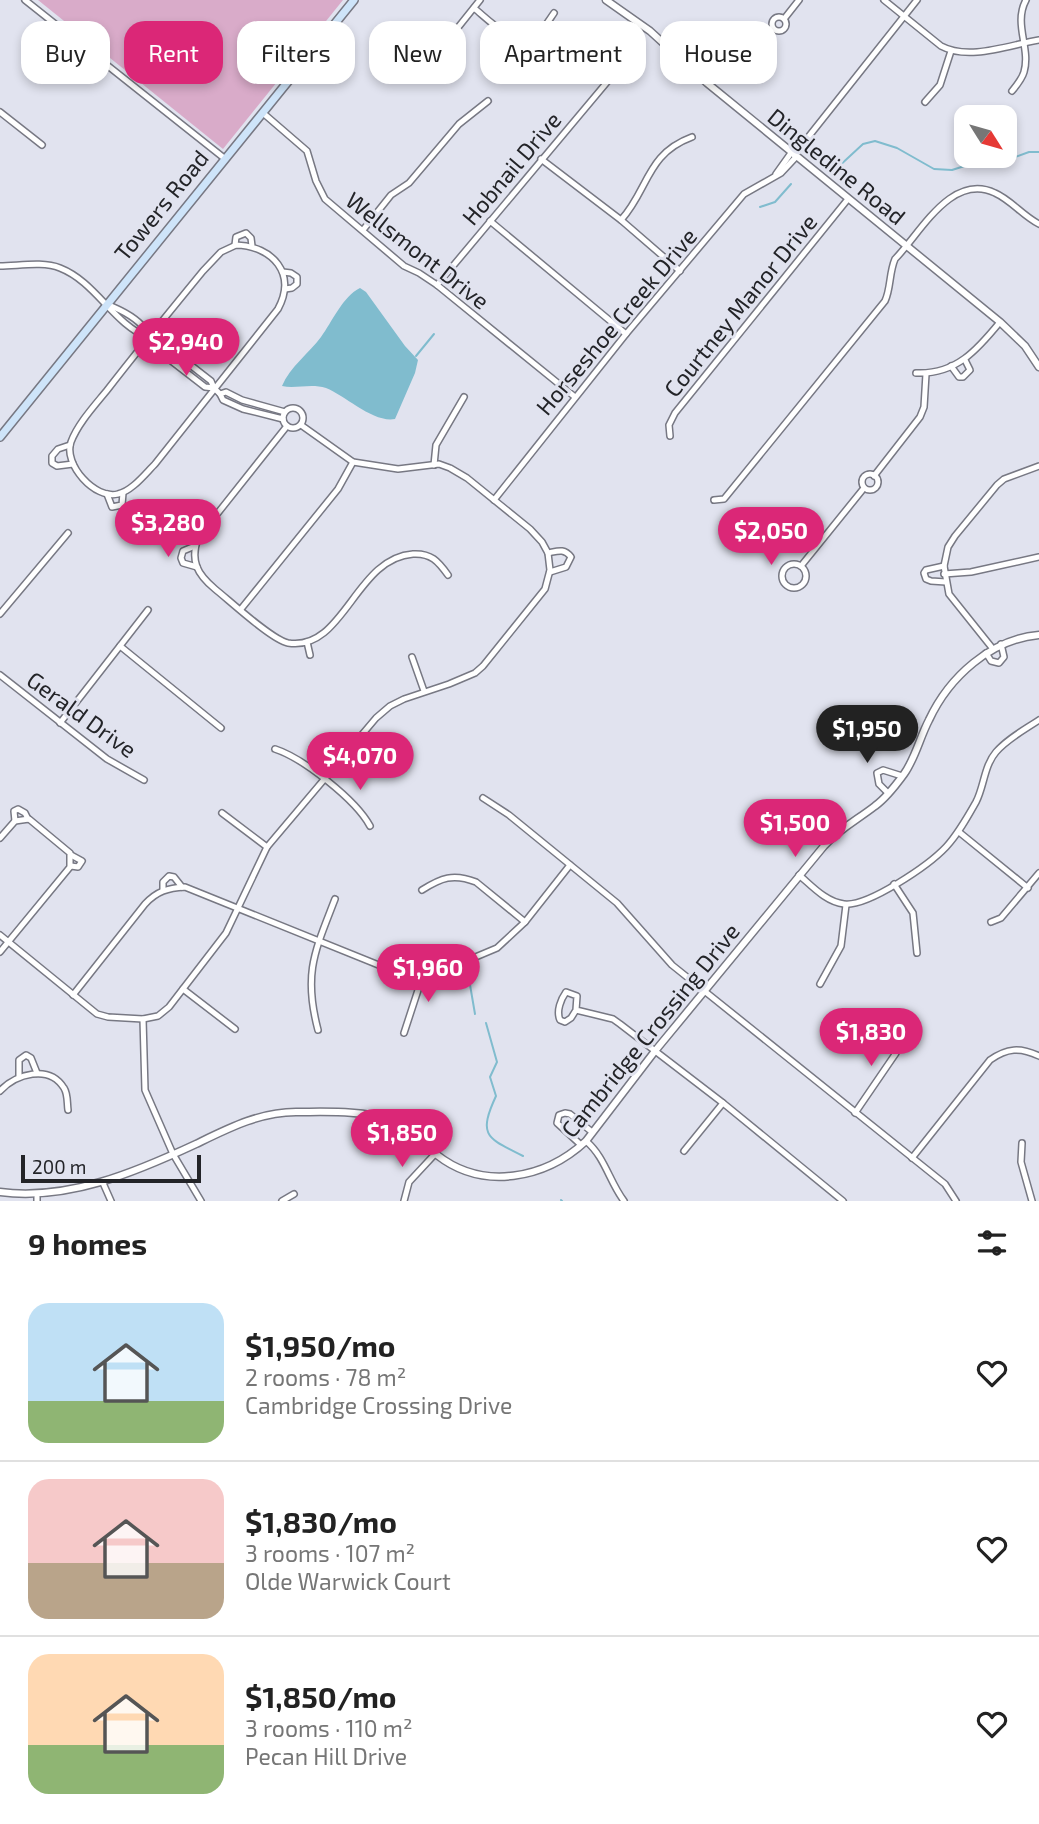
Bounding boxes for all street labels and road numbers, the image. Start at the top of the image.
street label: Dingledine Road [762,102,912,230]
street label: Hobnail Drive [456,106,566,230]
street label: Towers Road [108,144,214,266]
street label: Wellsmont Drive [341,185,495,315]
street label: Courtney Manor Drive [658,208,822,402]
street label: Horseshoe Creek Drive [530,222,702,420]
street label: Gerald Drive [22,665,142,763]
street label: Cambridge Crossing Drive [555,917,745,1143]

